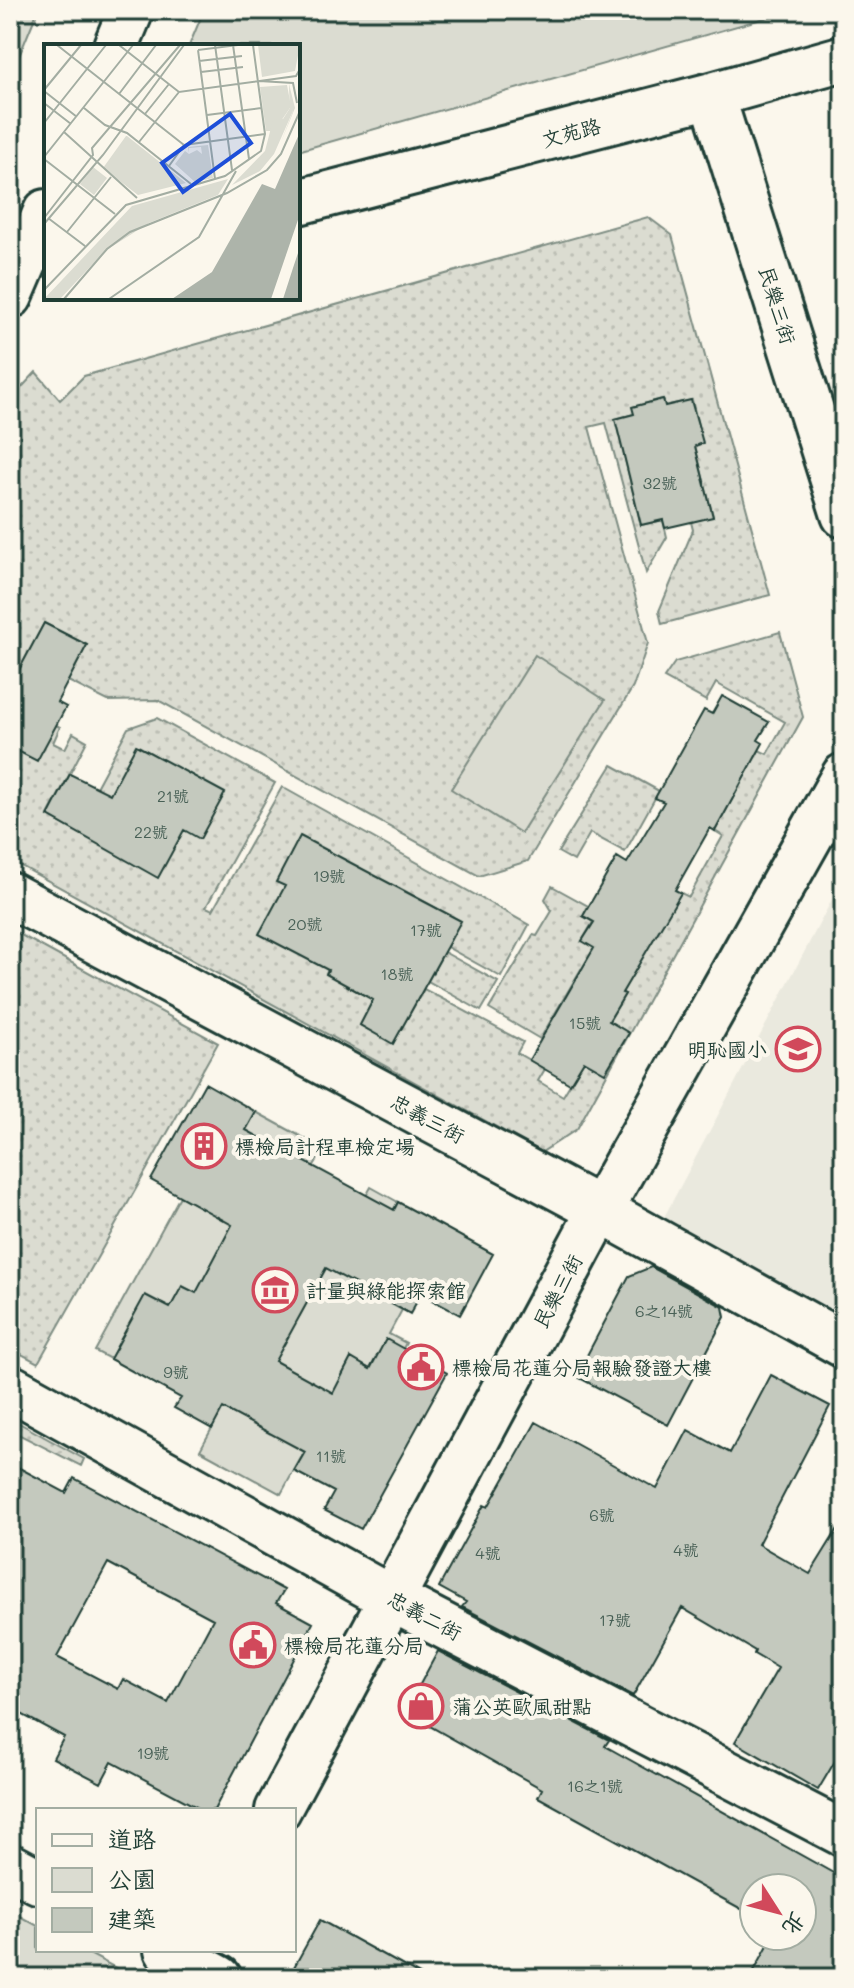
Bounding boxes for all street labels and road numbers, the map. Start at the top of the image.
street label: 文苑路 [539,111,604,152]
street label: 民樂三街 [754,263,802,347]
street label: 忠義三街 [387,1088,469,1148]
street label: 民樂三街 [527,1250,587,1332]
street label: 忠義二街 [384,1585,466,1645]

